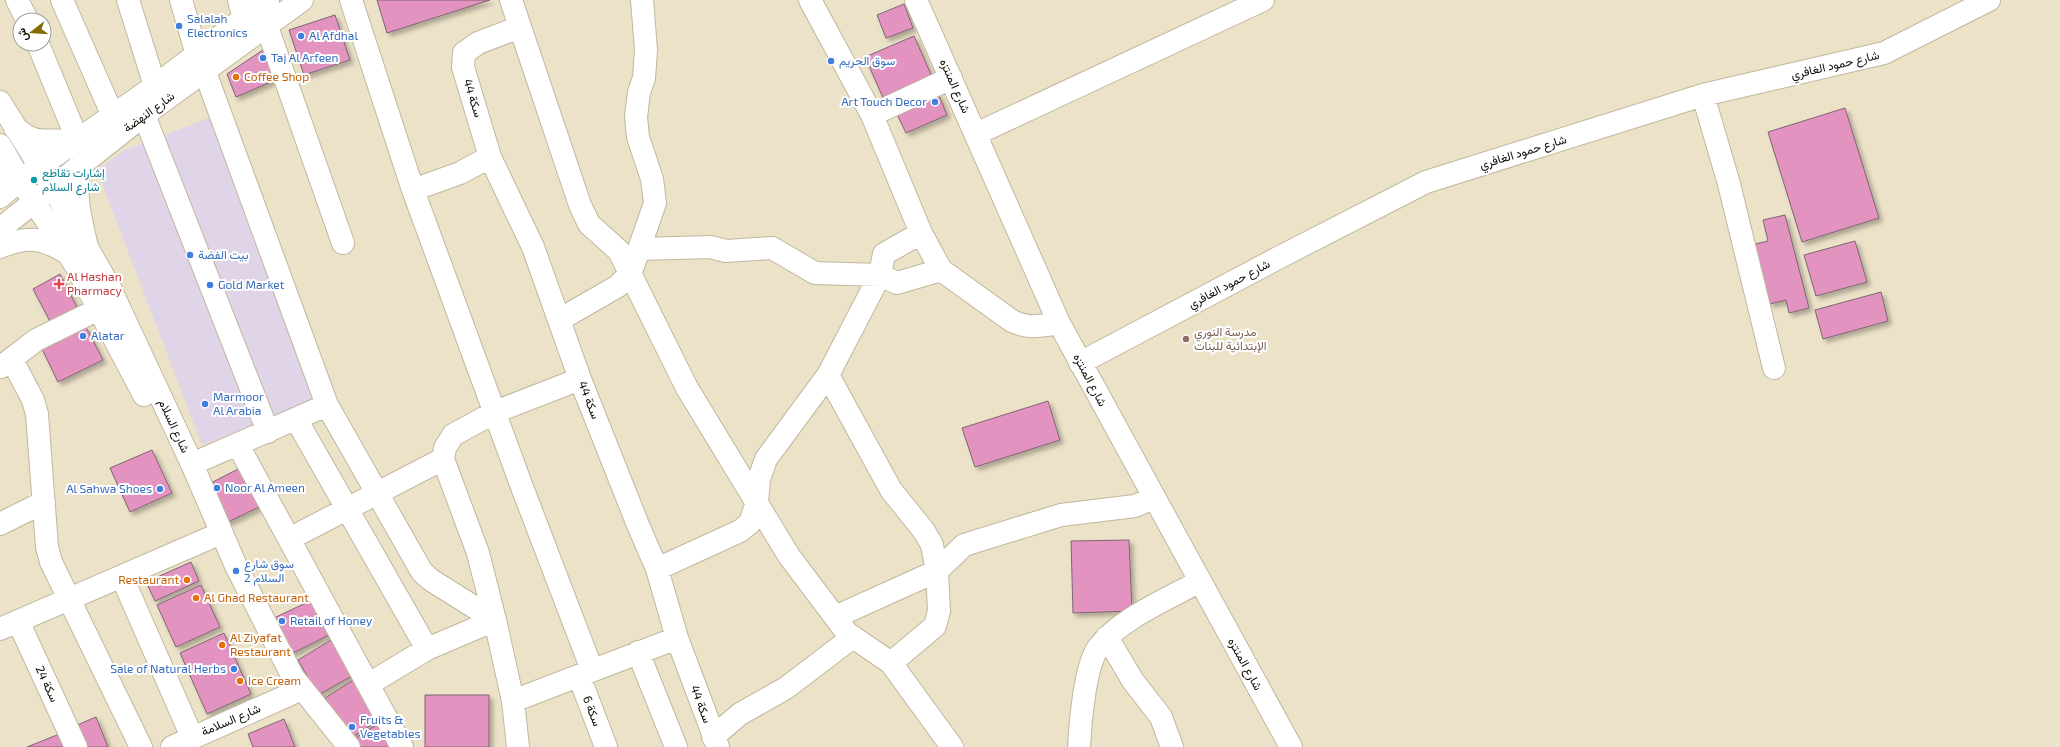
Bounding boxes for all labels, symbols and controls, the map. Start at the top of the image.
place label: Salalah Electronics [187,11,248,39]
north arrow [12,12,52,52]
marker: Salalah Electronics [174,21,184,31]
text: ش [14,27,31,43]
place label: Al Afdhal [309,28,358,42]
marker: Al Afdhal [296,31,306,41]
street label: شارع حمود الغافري [1789,47,1881,85]
place label: Taj Al Arfeen [271,50,339,65]
marker: Taj Al Arfeen [258,53,268,63]
place label: سوق الحريم [839,53,895,69]
marker: سوق الحريم [826,56,836,66]
street label: شارع المنتزه [935,56,974,116]
place label: Coffee Shop [244,69,309,83]
marker: Coffee Shop [231,72,241,82]
street label: سكة 44 [462,77,486,119]
street label: شارع النهضة [120,88,178,137]
place label: Art Touch Decor [841,94,927,108]
marker: Art Touch Decor [930,97,940,107]
street label: شارع حمود الغافري [1477,131,1569,175]
place label: إشارات تقاطع شارع السلام [42,165,105,196]
marker: إشارات تقاطع شارع السلام [29,175,39,185]
place label: بيت الفضة [198,247,248,262]
marker: بيت الفضة [185,250,195,260]
street label: شارع حمود الغافري [1185,256,1274,314]
place label: Al Hashan Pharmacy [67,269,122,297]
place label: Gold Market [218,277,285,291]
marker: Al Hashan Pharmacy [54,279,64,289]
marker: Gold Market [205,280,215,290]
place label: مدرسة النوري الإبتدائية للبنات [1194,324,1267,354]
place label: Alatar [91,328,125,342]
marker: Alatar [78,331,88,341]
marker: مدرسة النوري الإبتدائية للبنات [1181,334,1191,344]
street label: شارع المنتزه [1068,351,1111,410]
street label: سكة 44 [576,379,604,420]
place label: Marmoor Al Arabia [213,389,264,417]
street label: شارع السلام [154,397,193,456]
marker: Marmoor Al Arabia [200,399,210,409]
place label: Noor Al Ameen [225,480,305,494]
place label: Al Sahwa Shoes [66,481,152,495]
marker: Noor Al Ameen [212,483,222,493]
marker: Al Sahwa Shoes [155,484,165,494]
place label: سوق شارع السلام 2 [244,556,294,586]
marker: سوق شارع السلام 2 [231,566,241,576]
place label: Restaurant [118,572,179,586]
marker: Restaurant [182,575,192,585]
place label: Al Ghad Restaurant [204,590,309,604]
marker: Al Ghad Restaurant [191,593,201,603]
place label: Retail of Honey [290,613,373,627]
marker: Retail of Honey [277,616,287,626]
place label: Al Ziyafat Restaurant [230,630,291,658]
street label: شارع المنتزه [1223,635,1266,694]
marker: Al Ziyafat Restaurant [217,640,227,650]
place label: Sale of Natural Herbs [110,661,226,675]
street label: سكة 24 [33,663,62,704]
marker: Sale of Natural Herbs [229,664,239,674]
place label: Ice Cream [248,673,301,687]
marker: Ice Cream [235,676,245,686]
street label: سكة 44 [689,683,715,725]
street label: سكة 6 [581,693,605,728]
street label: شارع السلامة [199,700,264,741]
place label: Fruits & Vegetables [360,712,421,740]
marker: Fruits & Vegetables [347,722,357,732]

